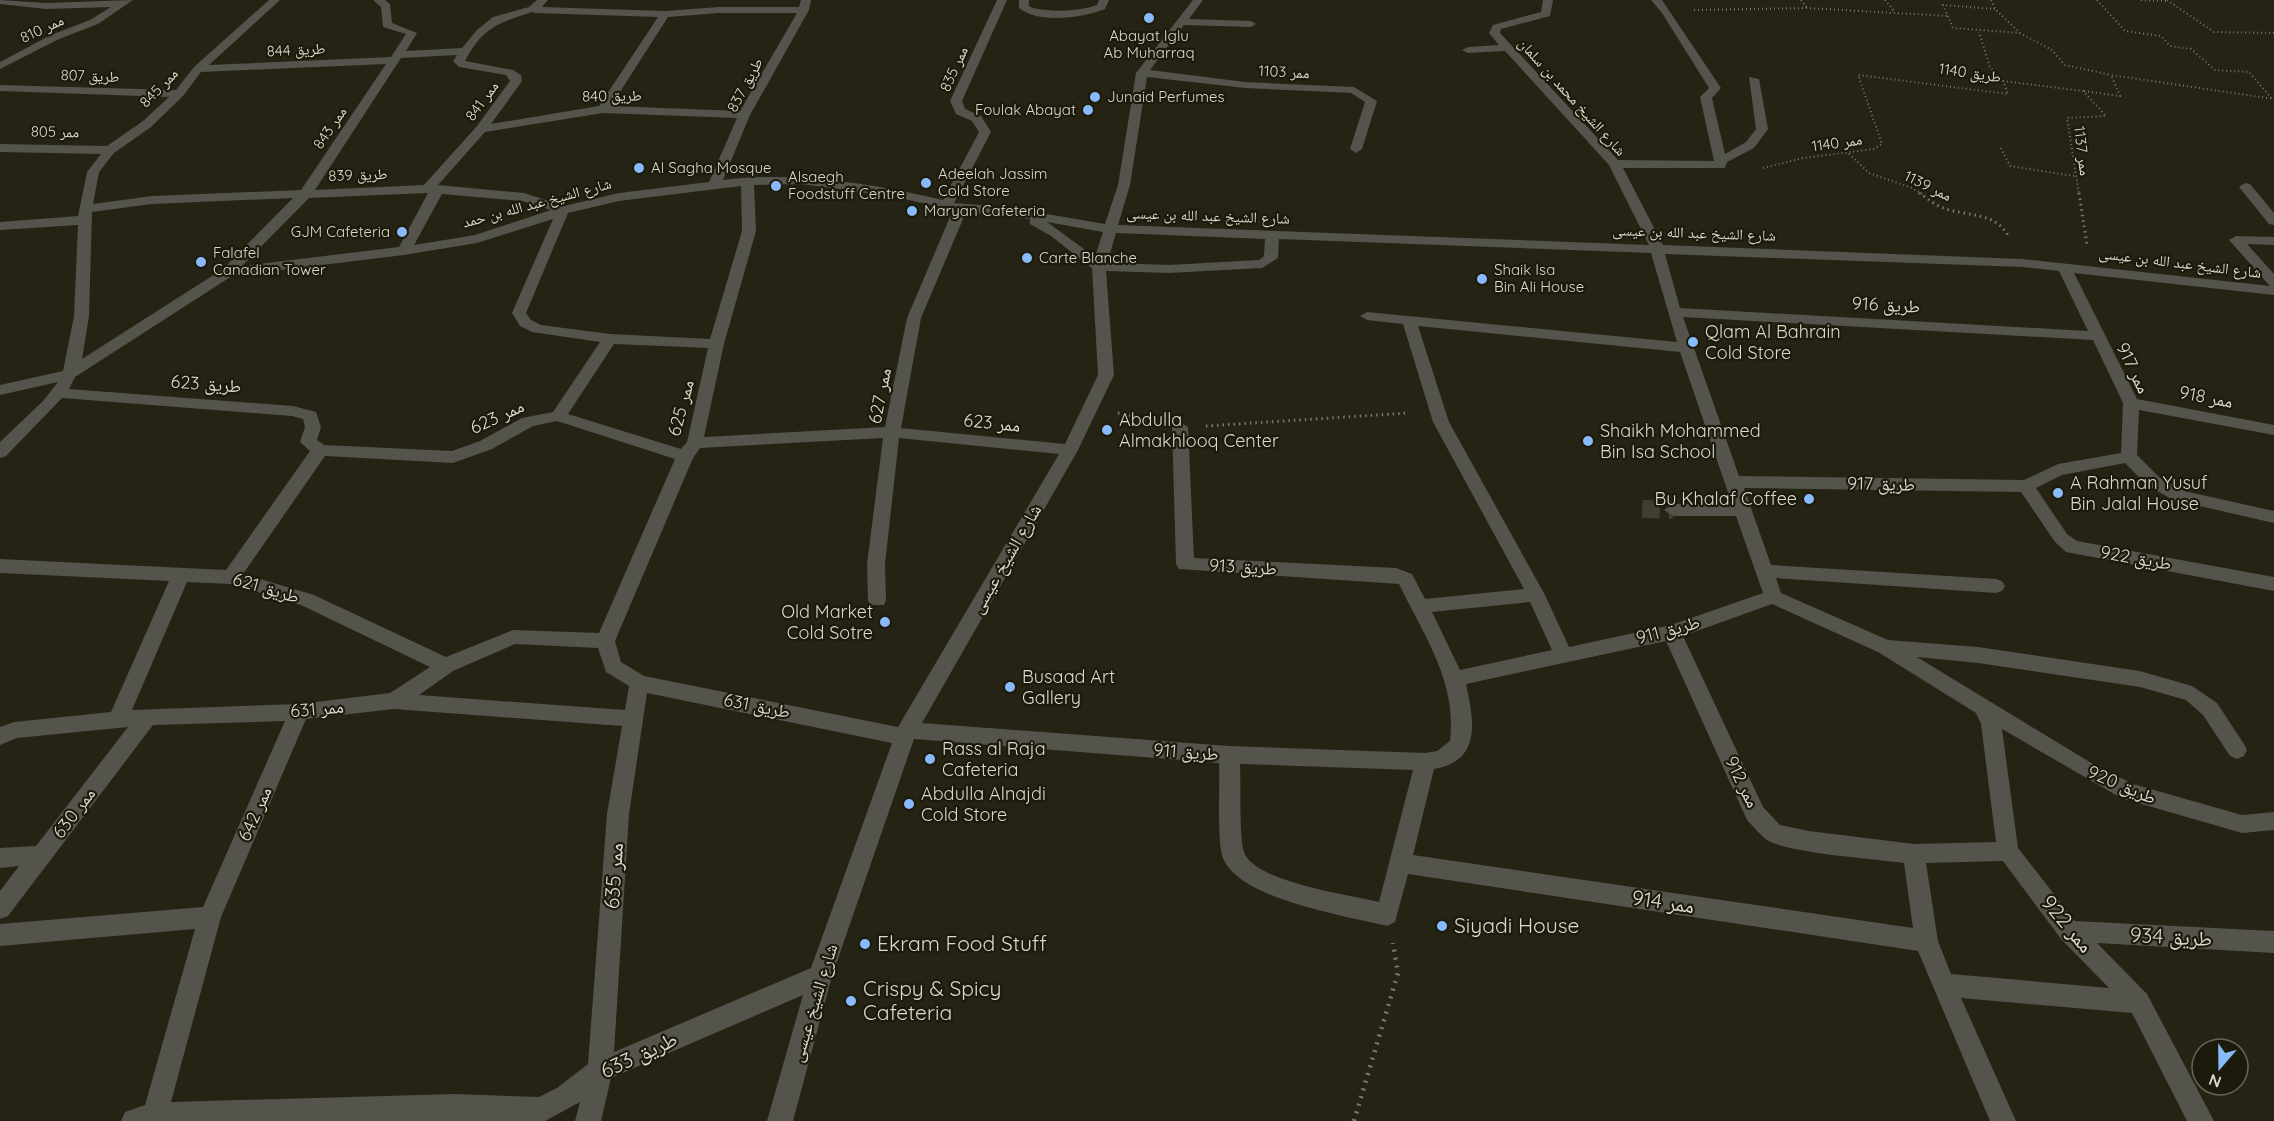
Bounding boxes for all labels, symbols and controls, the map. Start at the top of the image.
street label: ممر 810 [17,10,67,47]
marker: Abayat Iglu Ab Muharraq [1142,11,1156,25]
place label: Abayat Iglu Ab Muharraq [1104,26,1195,62]
street label: شارع الشيخ محمد بن سلمان [1514,34,1630,160]
street label: طريق 844 [266,38,326,62]
street label: ممر 835 [935,43,972,94]
street label: طريق 837 [722,54,768,116]
street label: طريق 1140 [1938,59,2002,87]
street label: ممر 1103 [1258,61,1310,82]
street label: ممر 845 [135,64,182,111]
street label: طريق 807 [60,65,120,87]
street label: ممر 841 [461,77,502,124]
street label: طريق 840 [582,85,642,107]
place label: Junaid Perfumes [1107,87,1224,106]
marker: Junaid Perfumes [1088,90,1102,104]
place label: Foulak Abayat [975,100,1076,119]
street label: ممر 843 [309,103,351,153]
marker: Foulak Abayat [1081,103,1095,117]
street label: ممر 805 [31,122,80,141]
street label: ممر 1137 [2070,125,2095,177]
street label: ممر 1140 [1810,130,1864,155]
place label: Al Sagha Mosque [651,158,771,177]
marker: Al Sagha Mosque [632,161,646,175]
street label: طريق 839 [328,164,388,186]
place label: Adeelah Jassim Cold Store [938,164,1048,200]
street label: ممر 1139 [1901,166,1955,205]
place label: Alsaegh Foodstuff Centre [788,167,905,203]
street label: شارع الشيخ عبد الله بن حمد [460,173,614,232]
marker: Adeelah Jassim Cold Store [919,176,933,190]
marker: Alsaegh Foodstuff Centre [769,179,783,193]
place label: Maryan Cafeteria [924,201,1045,220]
street label: شارع الشيخ عبد الله بن عيسى [1126,203,1290,229]
marker: Maryan Cafeteria [905,204,919,218]
street label: شارع الشيخ عبد الله بن عيسى [1612,220,1776,246]
place label: GJM Cafeteria [291,222,390,241]
marker: GJM Cafeteria [395,225,409,239]
place label: Falafel Canadian Tower [213,243,326,279]
street label: شارع الشيخ عبد الله بن عيسى [2098,243,2262,283]
place label: Carte Blanche [1039,248,1137,267]
marker: Carte Blanche [1020,251,1034,265]
marker: Falafel Canadian Tower [194,255,208,269]
place label: Shaik Isa Bin Ali House [1494,260,1584,296]
marker: Shaik Isa Bin Ali House [1475,272,1489,286]
street label: طريق 916 [1851,291,1921,318]
place label: Qlam Al Bahrain Cold Store [1705,320,1841,364]
marker: Qlam Al Bahrain Cold Store [1686,335,1700,349]
street label: ممر 917 [2111,339,2156,397]
street label: ممر 627 [863,366,896,426]
street label: طريق 623 [170,370,242,397]
street label: ممر 625 [662,377,699,439]
street label: ممر 918 [2177,380,2235,413]
street label: ممر 623 [466,394,527,439]
street label: ممر 623 [963,408,1022,437]
place label: Abdulla Almakhlooq Center [1119,408,1279,452]
place label: Shaikh Mohammed Bin Isa School [1600,419,1761,463]
marker: Abdulla Almakhlooq Center [1100,423,1114,437]
marker: Shaikh Mohammed Bin Isa School [1581,434,1595,448]
street label: طريق 917 [1847,471,1915,496]
place label: A Rahman Yusuf Bin Jalal House [2070,471,2208,515]
marker: A Rahman Yusuf Bin Jalal House [2051,486,2065,500]
place label: Bu Khalaf Coffee [1654,487,1797,510]
marker: Bu Khalaf Coffee [1802,492,1816,506]
street label: شارع الشيخ عيسى [965,500,1047,618]
street label: طريق 922 [2099,540,2173,575]
street label: طريق 913 [1208,553,1278,580]
street label: طريق 621 [230,567,302,608]
place label: Old Market Cold Sotre [781,600,873,644]
street label: طريق 911 [1633,610,1702,649]
marker: Old Market Cold Sotre [878,615,892,629]
place label: Busaad Art Gallery [1022,665,1115,709]
marker: Busaad Art Gallery [1003,680,1017,694]
street label: طريق 631 [722,688,792,723]
street label: ممر 631 [289,695,345,722]
place label: Rass al Raja Cafeteria [942,737,1046,781]
street label: طريق 911 [1153,738,1219,765]
marker: Rass al Raja Cafeteria [923,752,937,766]
street label: ممر 912 [1720,752,1765,811]
street label: طريق 920 [2084,760,2160,809]
place label: Abdulla Alnajdi Cold Store [921,782,1046,826]
street label: ممر 630 [47,783,100,843]
street label: ممر 642 [232,783,277,845]
marker: Abdulla Alnajdi Cold Store [902,797,916,811]
street label: ممر 635 [598,842,628,910]
street label: ممر 914 [1630,884,1696,918]
street label: ممر 922 [2036,889,2099,958]
place label: Siyadi House [1454,912,1579,938]
marker: Siyadi House [1435,919,1449,933]
street label: طريق 934 [2129,921,2213,952]
place label: Ekram Food Stuff [877,930,1047,956]
marker: Ekram Food Stuff [858,937,872,951]
street label: شارع الشيخ عيسى [785,941,843,1065]
place label: Crispy & Spicy Cafeteria [863,975,1001,1025]
marker: Crispy & Spicy Cafeteria [844,994,858,1008]
street label: طريق 633 [596,1025,682,1084]
north arrow [2190,1037,2250,1097]
text: N [2206,1070,2224,1093]

